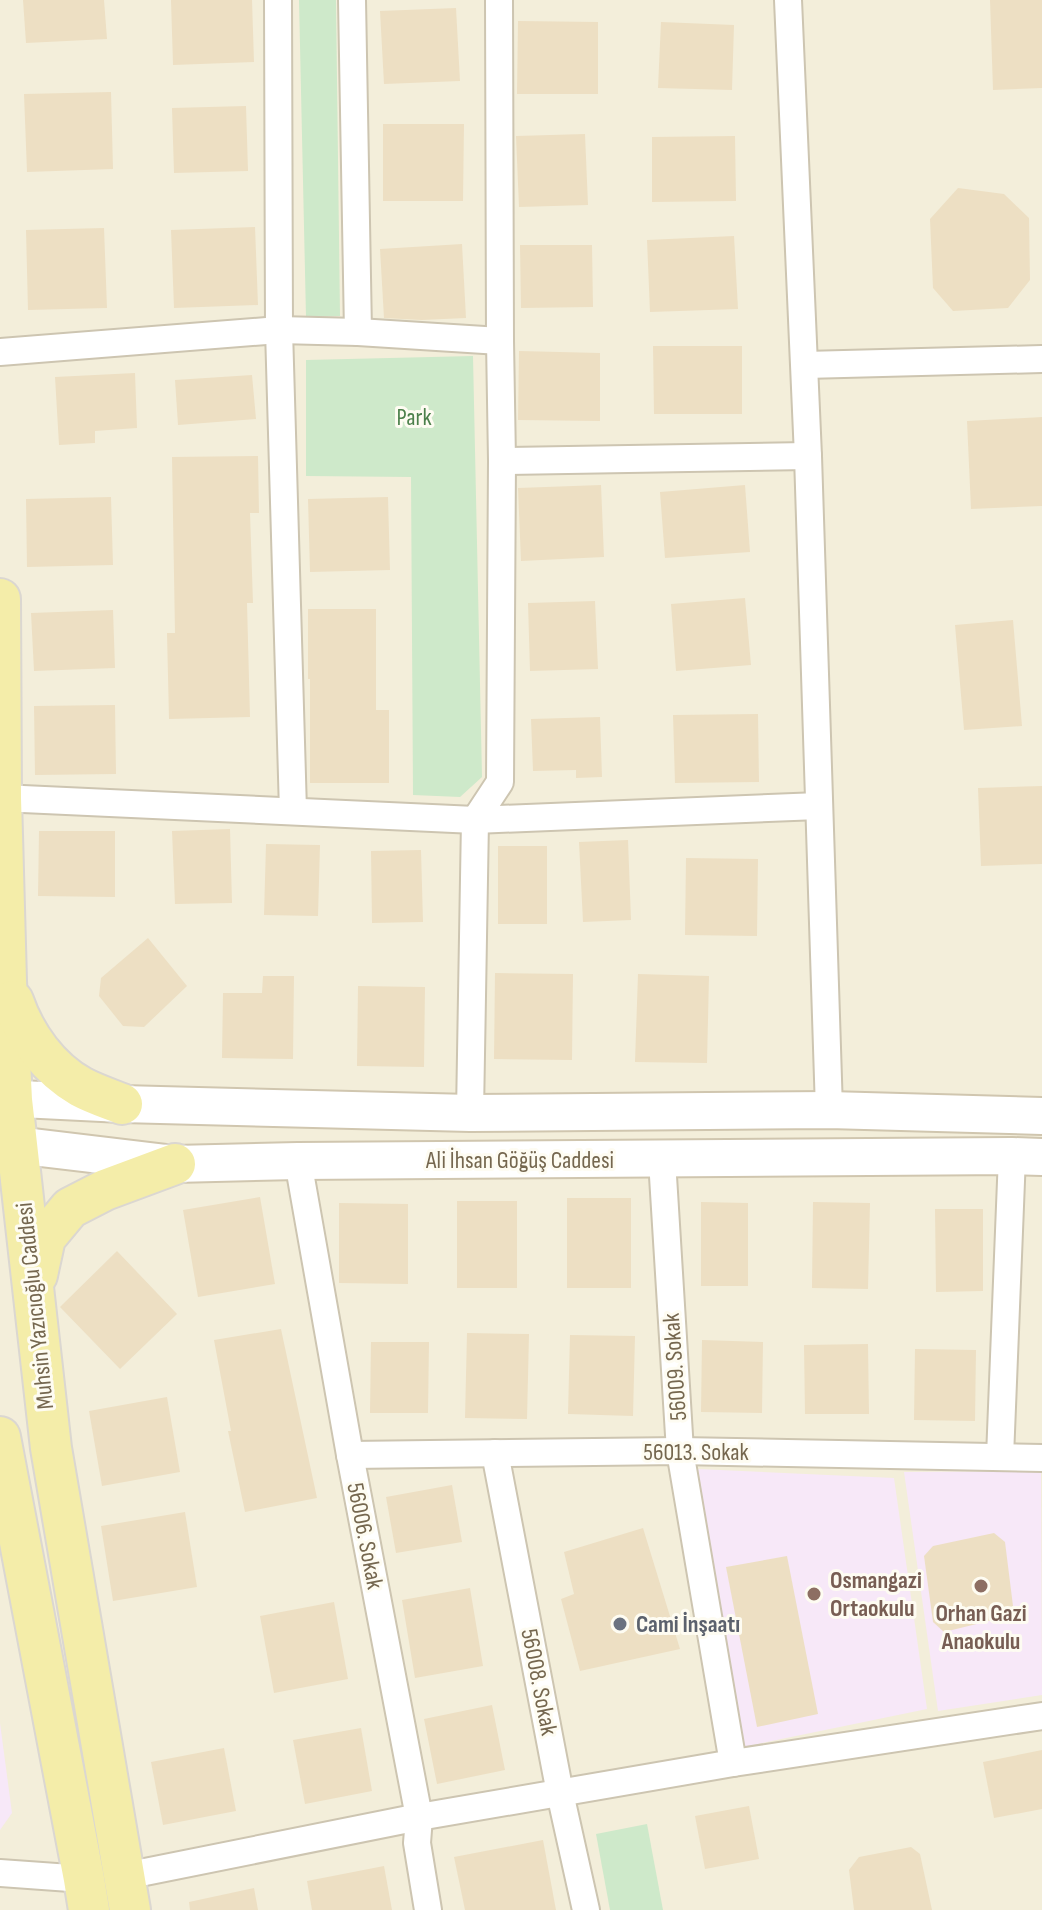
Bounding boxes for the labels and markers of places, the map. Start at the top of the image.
place label: Osmangazi Ortaokulu [830,1566,922,1623]
marker: Orhan Gazi Anaokulu [972,1577,990,1595]
marker: Osmangazi Ortaokulu [805,1585,823,1603]
place label: Orhan Gazi Anaokulu [935,1599,1027,1656]
place label: Cami İnşaatı [636,1610,740,1639]
marker: Cami İnşaatı [611,1615,629,1633]

